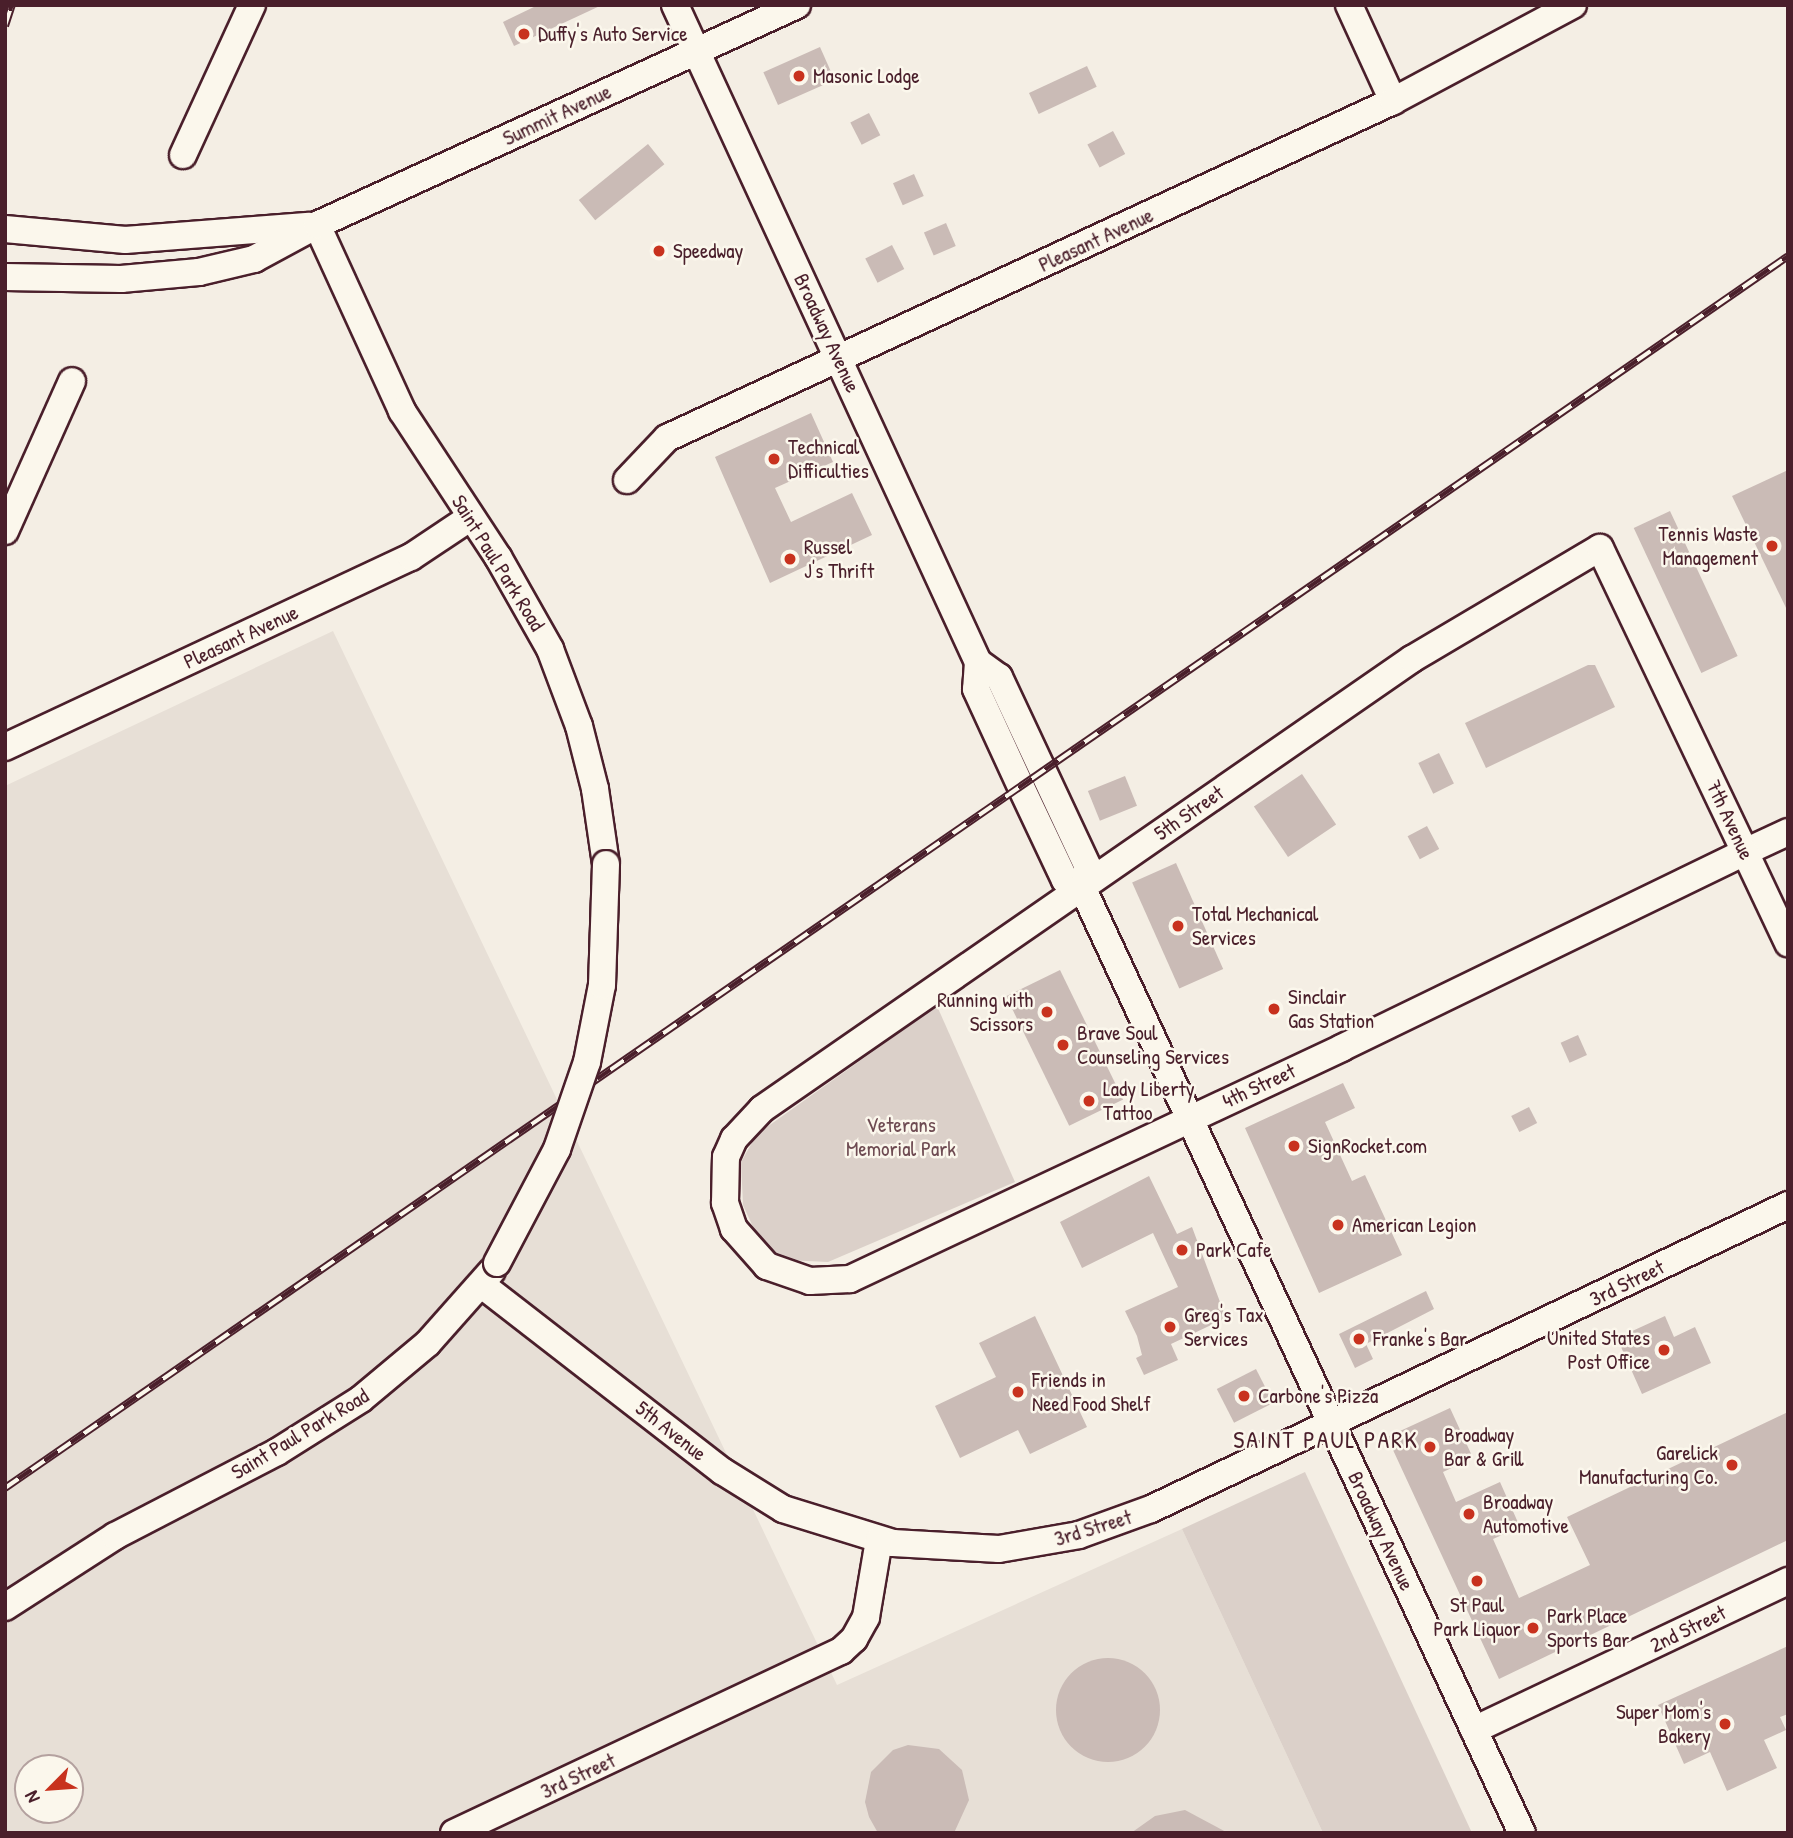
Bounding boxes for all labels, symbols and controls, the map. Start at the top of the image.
place label: Duffy's Auto Service [538,21,687,47]
marker: Duffy's Auto Service [516,26,532,42]
place label: Masonic Lodge [813,63,920,89]
marker: Masonic Lodge [791,68,807,84]
street label: Summit Avenue [499,79,615,151]
street label: Pleasant Avenue [1035,203,1157,277]
place label: Speedway [673,238,743,264]
marker: Speedway [651,243,667,259]
street label: Broadway Avenue [788,269,866,397]
place label: Technical Difficulties [788,434,869,484]
marker: Technical Difficulties [766,451,782,467]
street label: Saint Paul Park Road [446,490,550,636]
place label: Tennis Waste Management [1658,521,1758,571]
place label: Russel J's Thrift [804,534,874,584]
marker: Tennis Waste Management [1764,538,1780,554]
marker: Russel J's Thrift [782,551,798,567]
street label: Pleasant Avenue [180,600,302,674]
street label: 7th Avenue [1701,776,1759,864]
street label: 5th Street [1150,780,1228,846]
place label: Total Mechanical Services [1192,901,1318,951]
marker: Total Mechanical Services [1170,918,1186,934]
place label: Sinclair Gas Station [1288,984,1374,1034]
place label: Running with Scissors [937,987,1033,1037]
marker: Sinclair Gas Station [1266,1001,1282,1017]
marker: Running with Scissors [1039,1004,1055,1020]
place label: Brave Soul Counseling Services [1077,1020,1229,1070]
marker: Brave Soul Counseling Services [1055,1037,1071,1053]
street label: 4th Street [1218,1058,1300,1114]
place label: Lady Liberty Tattoo [1103,1076,1195,1126]
marker: Lady Liberty Tattoo [1081,1093,1097,1109]
park label: Veterans Memorial Park [846,1112,956,1162]
place label: SignRocket.com [1308,1133,1427,1159]
marker: SignRocket.com [1286,1138,1302,1154]
place label: American Legion [1352,1212,1477,1238]
marker: American Legion [1330,1217,1346,1233]
place label: Park Cafe [1196,1237,1272,1263]
marker: Park Cafe [1174,1242,1190,1258]
street label: 3rd Street [1586,1254,1668,1312]
place label: Greg's Tax Services [1184,1302,1264,1352]
marker: Greg's Tax Services [1162,1319,1178,1335]
place label: United States Post Office [1547,1325,1650,1375]
place label: Franke's Bar [1373,1326,1467,1352]
marker: Franke's Bar [1351,1331,1367,1347]
marker: United States Post Office [1656,1342,1672,1358]
place label: Friends in Need Food Shelf [1032,1367,1151,1417]
street label: Saint Paul Park Road [227,1383,373,1485]
place label: Carbone's Pizza [1258,1383,1378,1409]
marker: Friends in Need Food Shelf [1010,1384,1026,1400]
marker: Carbone's Pizza [1236,1388,1252,1404]
street label: 5th Avenue [631,1396,711,1466]
place label: Broadway Bar & Grill [1444,1422,1524,1472]
district label: SAINT PAUL PARK [1235,1426,1417,1454]
marker: Broadway Bar & Grill [1422,1439,1438,1455]
place label: Garelick Manufacturing Co. [1579,1440,1718,1490]
marker: Garelick Manufacturing Co. [1724,1457,1740,1473]
street label: Broadway Avenue [1342,1467,1420,1595]
place label: Broadway Automotive [1483,1489,1569,1539]
street label: 3rd Street [1051,1504,1135,1552]
marker: Broadway Automotive [1461,1506,1477,1522]
marker: St Paul Park Liquor [1469,1573,1485,1589]
place label: St Paul Park Liquor [1433,1592,1521,1642]
street label: 2nd Street [1646,1600,1730,1658]
place label: Park Place Sports Bar [1547,1603,1629,1653]
marker: Park Place Sports Bar [1525,1620,1541,1636]
place label: Super Mom's Bakery [1616,1699,1711,1749]
marker: Super Mom's Bakery [1717,1716,1733,1732]
street label: 3rd Street [537,1748,619,1804]
north arrow [14,1754,84,1824]
text: N [18,1787,46,1807]

